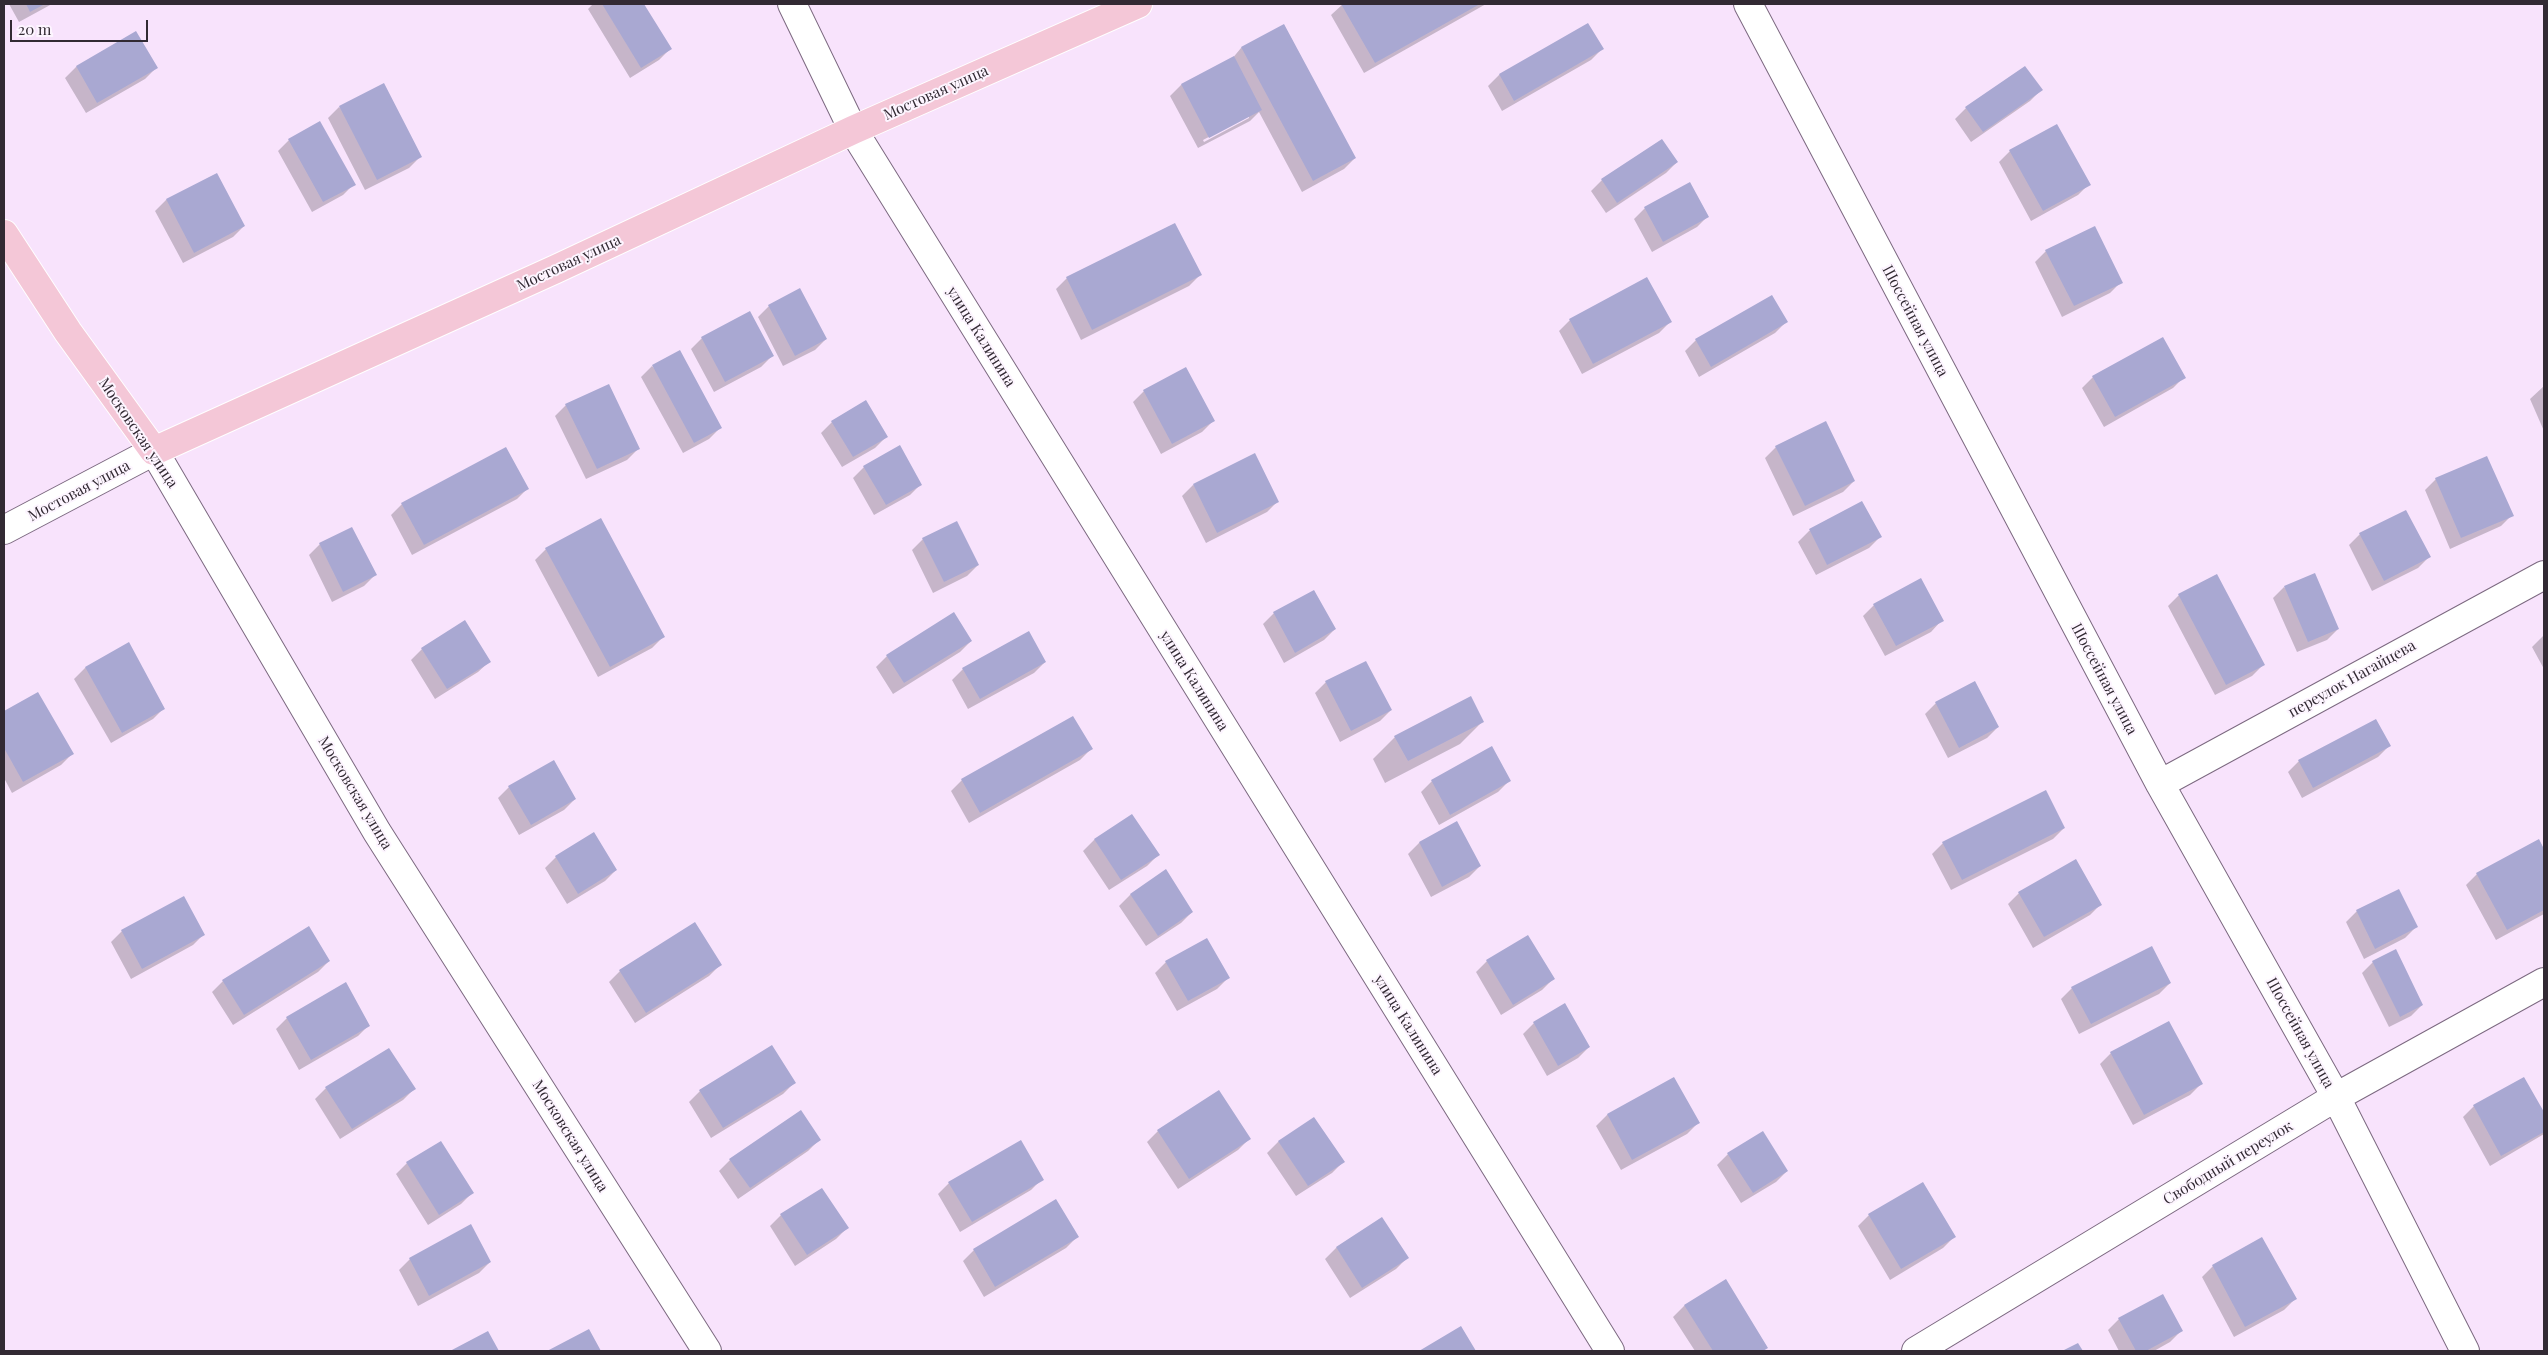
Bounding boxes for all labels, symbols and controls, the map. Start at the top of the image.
scale bar [12,10,150,42]
text: 20 m [18,19,51,39]
street label: Мостовая улица [881,62,991,124]
street label: Мостовая улица [514,231,624,295]
street label: Шоссейная улица [1878,262,1952,380]
street label: улица Калинина [943,284,1019,390]
street label: Московская улица [95,375,181,491]
street label: Мостовая улица [25,457,133,525]
street label: Шоссейная улица [2067,620,2141,738]
street label: улица Калинина [1156,628,1232,734]
street label: переулок Нагайцева [2285,636,2419,722]
street label: Московская улица [314,733,396,853]
street label: улица Калинина [1370,972,1446,1078]
street label: Шоссейная улица [2262,975,2338,1091]
street label: Московская улица [528,1077,612,1195]
street label: Свободный переулок [2160,1117,2296,1209]

